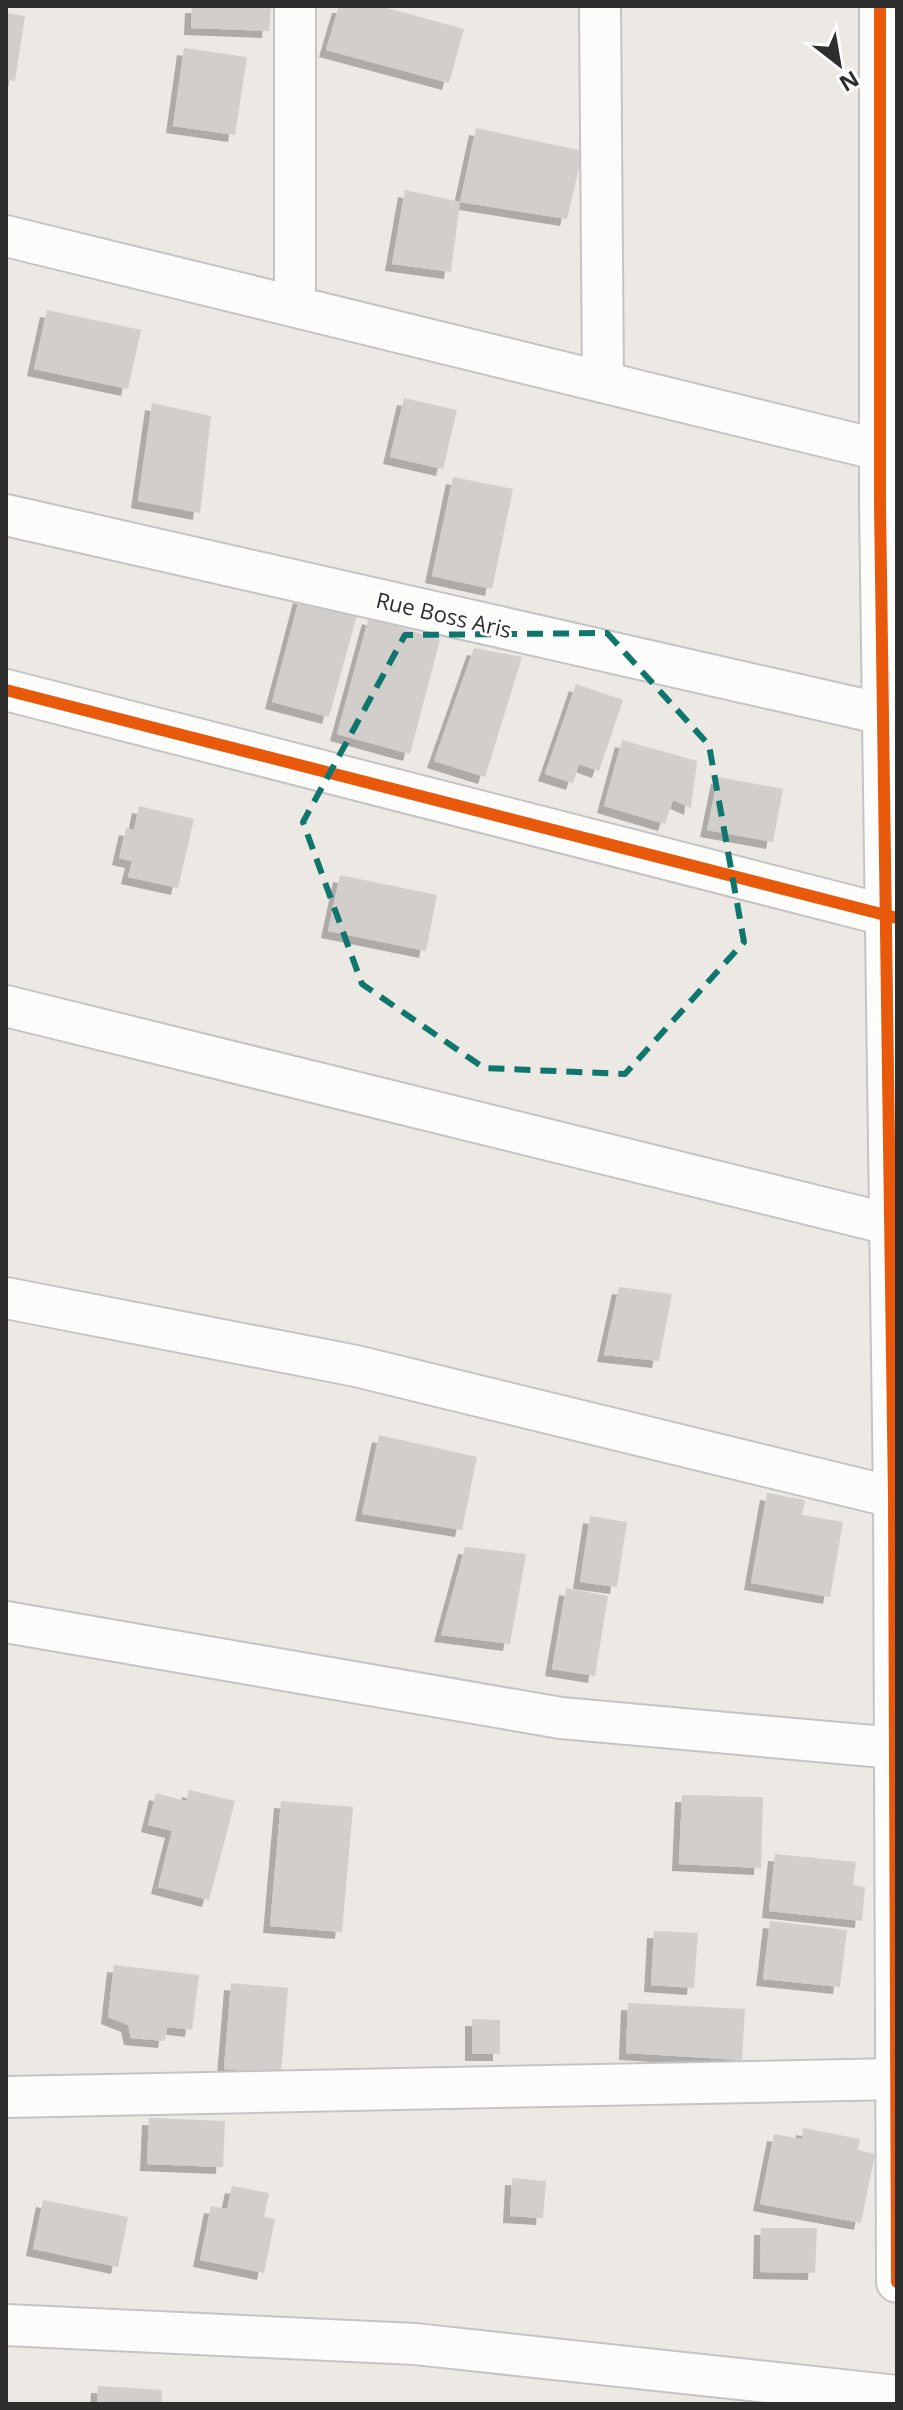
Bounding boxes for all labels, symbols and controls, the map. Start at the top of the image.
north arrow [799,24,879,104]
text: N [834,65,865,99]
street label: Rue Boss Aris [373,584,515,644]

